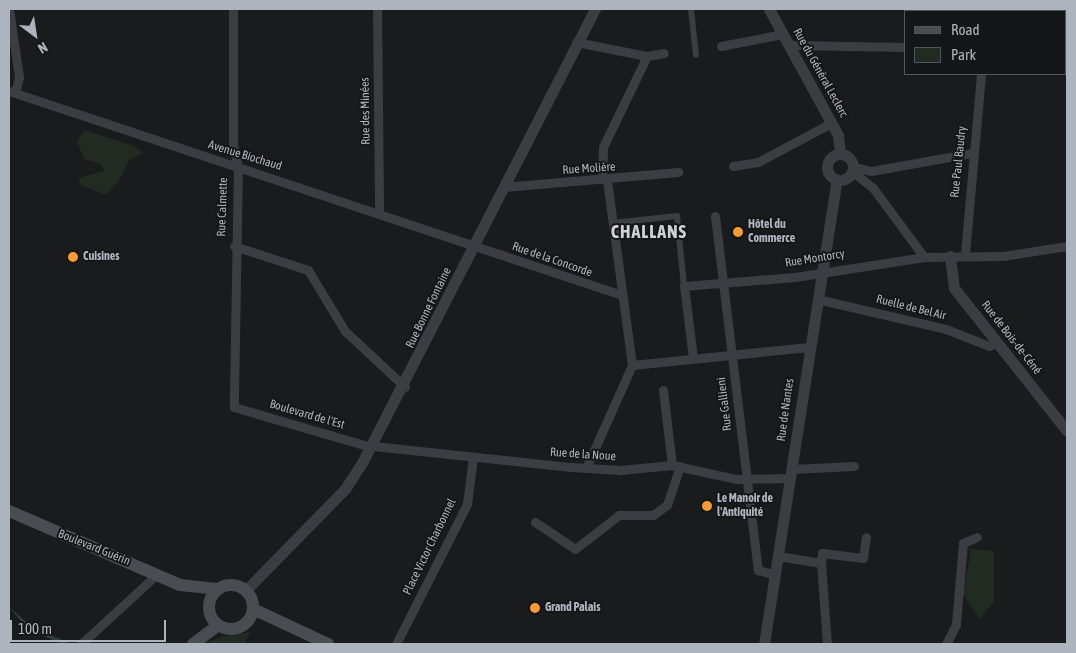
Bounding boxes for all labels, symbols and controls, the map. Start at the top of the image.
north arrow [10,10,60,60]
legend [904,10,1066,75]
text: Road [951,21,980,38]
street label: Rue du Général Leclerc [790,26,850,120]
text: N [35,39,50,57]
text: Park [951,46,976,63]
street label: Rue des Minées [358,77,374,145]
street label: Rue Paul Baudry [948,125,970,199]
street label: Avenue Biochaud [206,138,284,174]
street label: Rue Molière [562,160,616,178]
street label: Rue Calmette [215,177,231,237]
place label: Hôtel du Commerce [748,218,795,246]
district label: CHALLANS [610,221,688,243]
marker: Hôtel du Commerce [732,226,744,238]
street label: Rue de la Concorde [510,240,594,280]
street label: Rue Montorcy [784,247,846,271]
place label: Cuisines [83,250,119,264]
marker: Cuisines [67,251,79,263]
street label: Rue Bonne Fontaine [403,265,455,351]
street label: Ruelle de Bel Air [875,292,947,324]
street label: Rue de Bois-de-Céné [978,298,1044,378]
street label: Rue Gallieni [715,376,735,432]
street label: Rue de Nantes [774,378,798,442]
street label: Boulevard de l'Est [268,397,346,433]
street label: Rue de la Noue [550,446,616,464]
place label: Le Manoir de l'Antiquité [717,492,773,520]
street label: Place Victor Charbonnel [400,497,460,597]
marker: Le Manoir de l'Antiquité [701,500,713,512]
street label: Boulevard Guérin [56,527,132,569]
place label: Grand Palais [545,601,600,615]
marker: Grand Palais [529,602,541,614]
scale bar [12,610,169,642]
text: 100 m [18,620,52,637]

